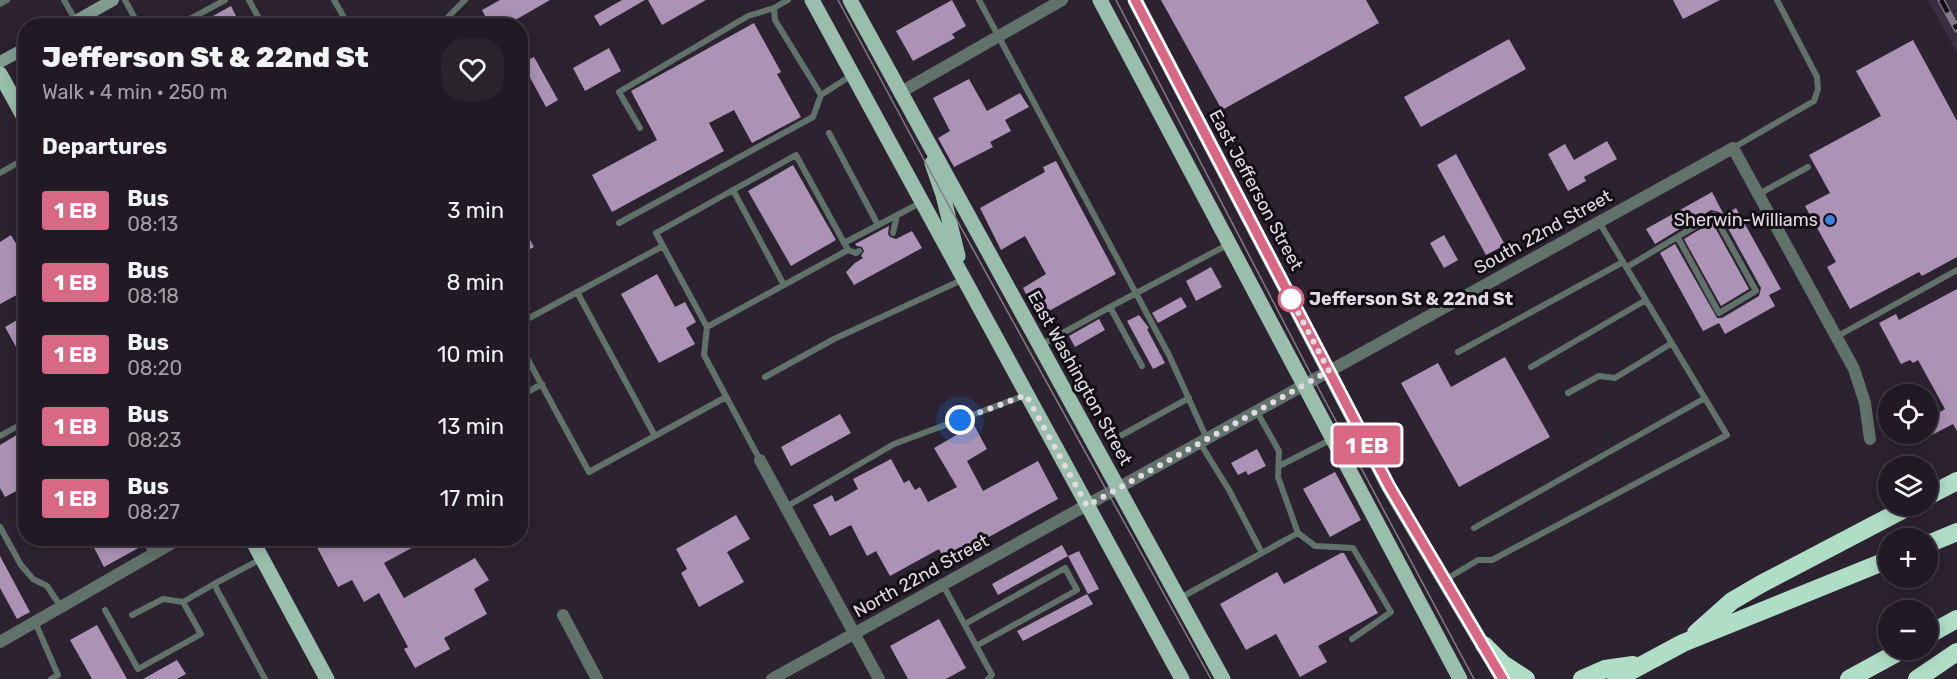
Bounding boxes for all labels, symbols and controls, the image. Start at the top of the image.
button: heart [441,38,504,101]
text: Jefferson St & 22nd St [42,41,369,74]
text: Walk · 4 min · 250 m [42,80,227,104]
street label: East Jefferson Street [1204,106,1308,274]
text: Departures [42,133,167,160]
text: Bus [127,185,169,212]
street label: South 22nd Street [1470,185,1616,279]
text: 3 min [447,197,504,224]
text: 1 EB [54,198,97,223]
place label: Sherwin-Williams [1674,209,1818,231]
text: 08:13 [127,212,178,236]
marker: Sherwin-Williams [1823,213,1837,227]
text: Bus [127,257,169,284]
text: 8 min [446,269,504,296]
text: 1 EB [54,270,97,295]
text: 08:18 [127,284,179,308]
marker: Jefferson St & 22nd St [1278,286,1304,312]
street label: East Washington Street [1023,287,1137,469]
place label: Jefferson St & 22nd St [1309,288,1513,310]
text: Bus [127,329,169,356]
text: 10 min [437,341,504,368]
text: 1 EB [54,342,97,367]
text: 08:20 [127,356,182,380]
map controls [1878,384,1938,660]
button: locate [1878,384,1938,444]
text: Bus [127,401,169,428]
your location [945,405,975,435]
text: 13 min [438,413,504,440]
text: 1 EB [54,414,97,439]
line badge: 1 EB [1325,426,1409,464]
text: 08:23 [127,428,181,452]
text: 1 EB [1345,433,1389,458]
button: layers [1878,456,1938,516]
text: Bus [127,473,169,500]
text: 17 min [440,485,504,512]
text: 1 EB [54,486,97,511]
text: 08:27 [127,500,180,524]
button: + [1878,528,1938,588]
street label: North 22nd Street [850,530,992,622]
button: − [1878,600,1938,660]

